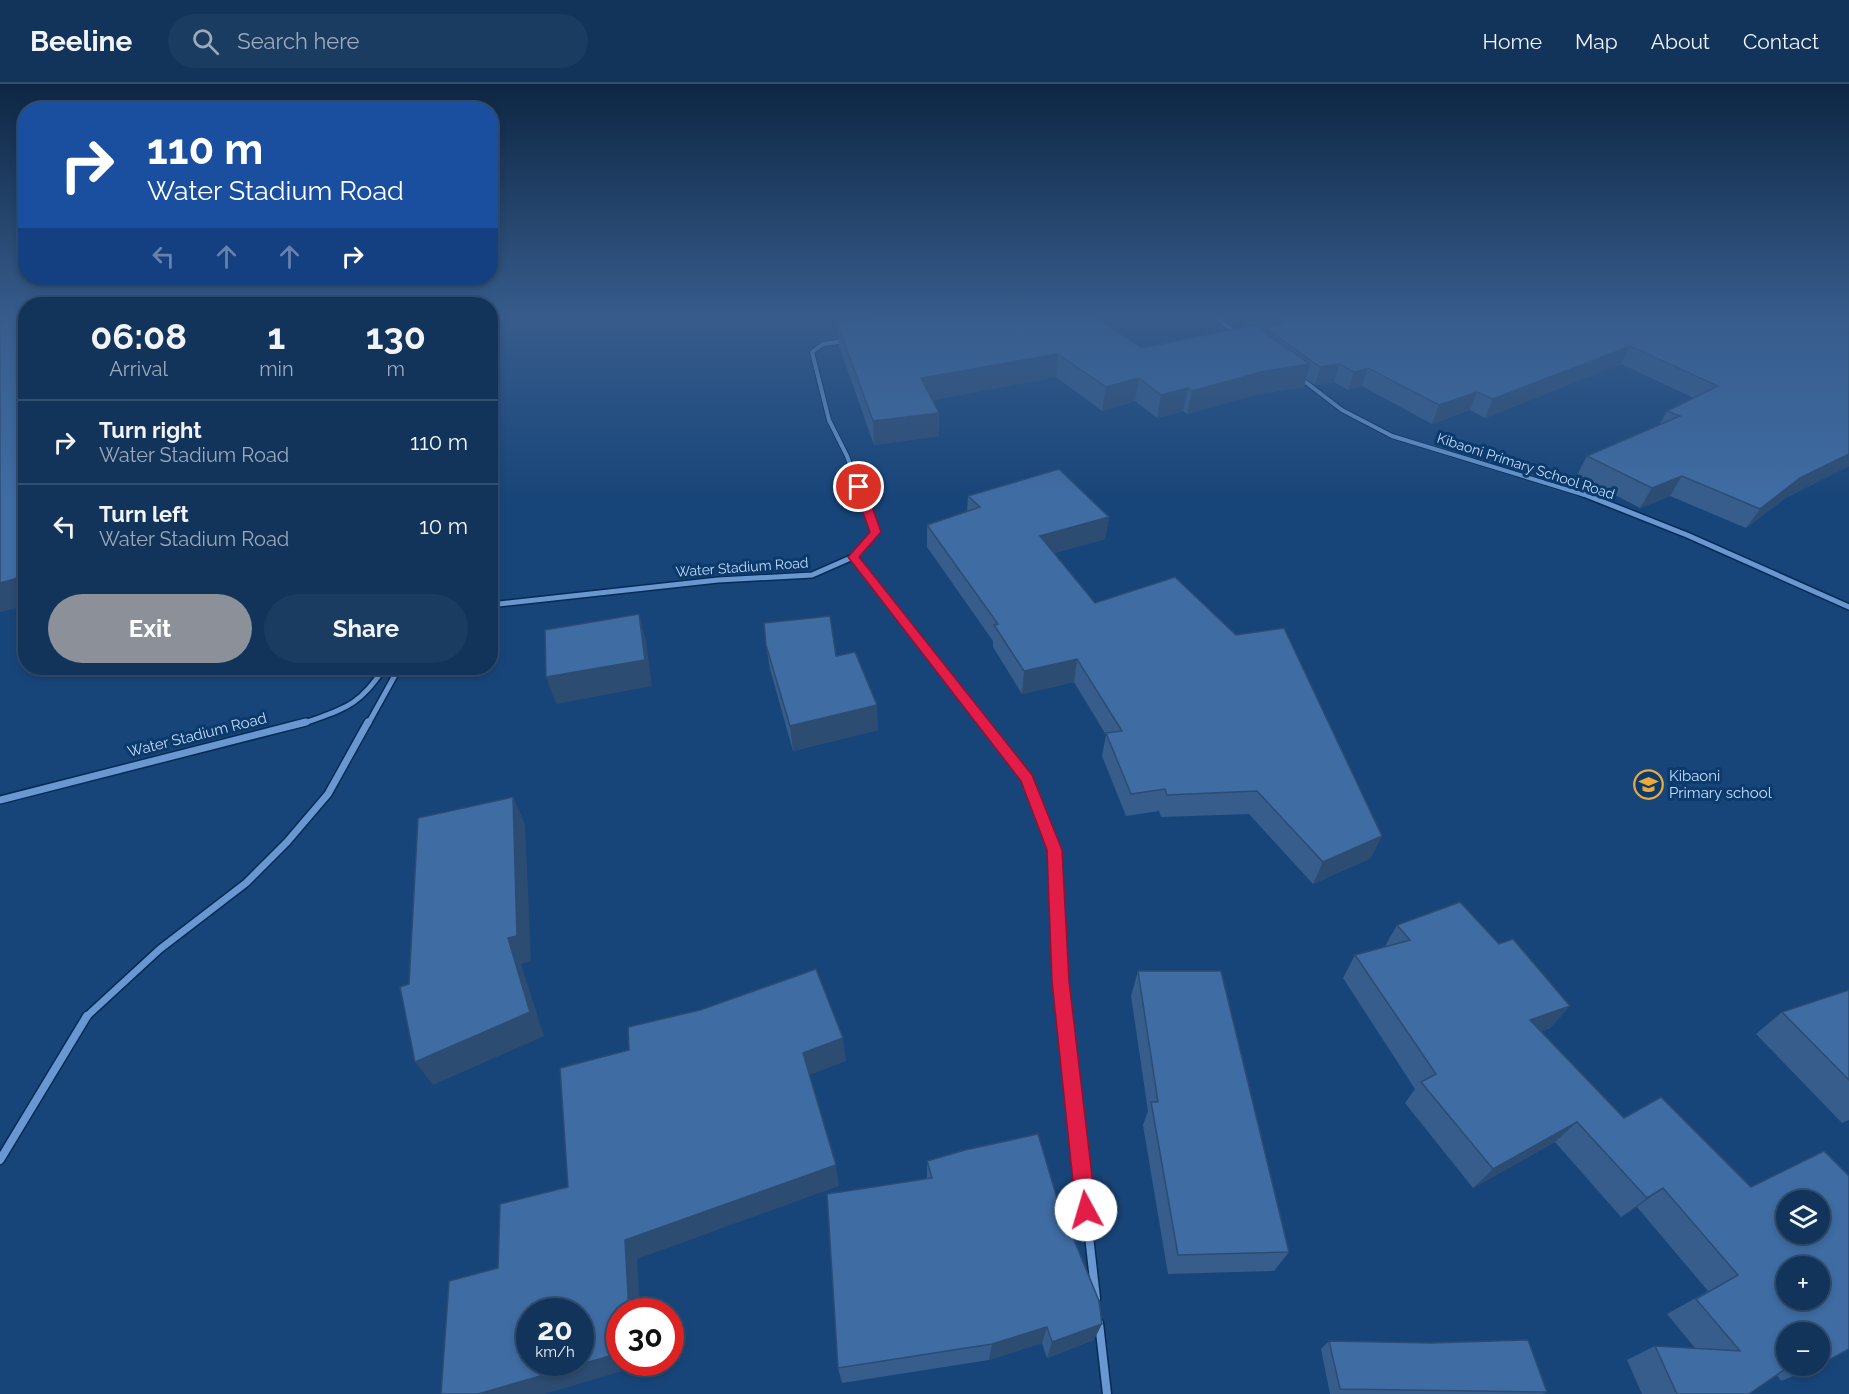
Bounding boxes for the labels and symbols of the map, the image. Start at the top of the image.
street label: Kibaoni Primary School Road [1435,430,1617,502]
pin [833,461,884,512]
street label: Water Stadium Road [675,554,809,580]
street label: Water Stadium Road [126,709,268,761]
place label: Kibaoni Primary school [1669,767,1773,802]
school or university icon: Kibaoni Primary school [1632,769,1664,801]
position arrow [1054,1178,1118,1242]
speed limit sign: 30 [606,1298,684,1376]

